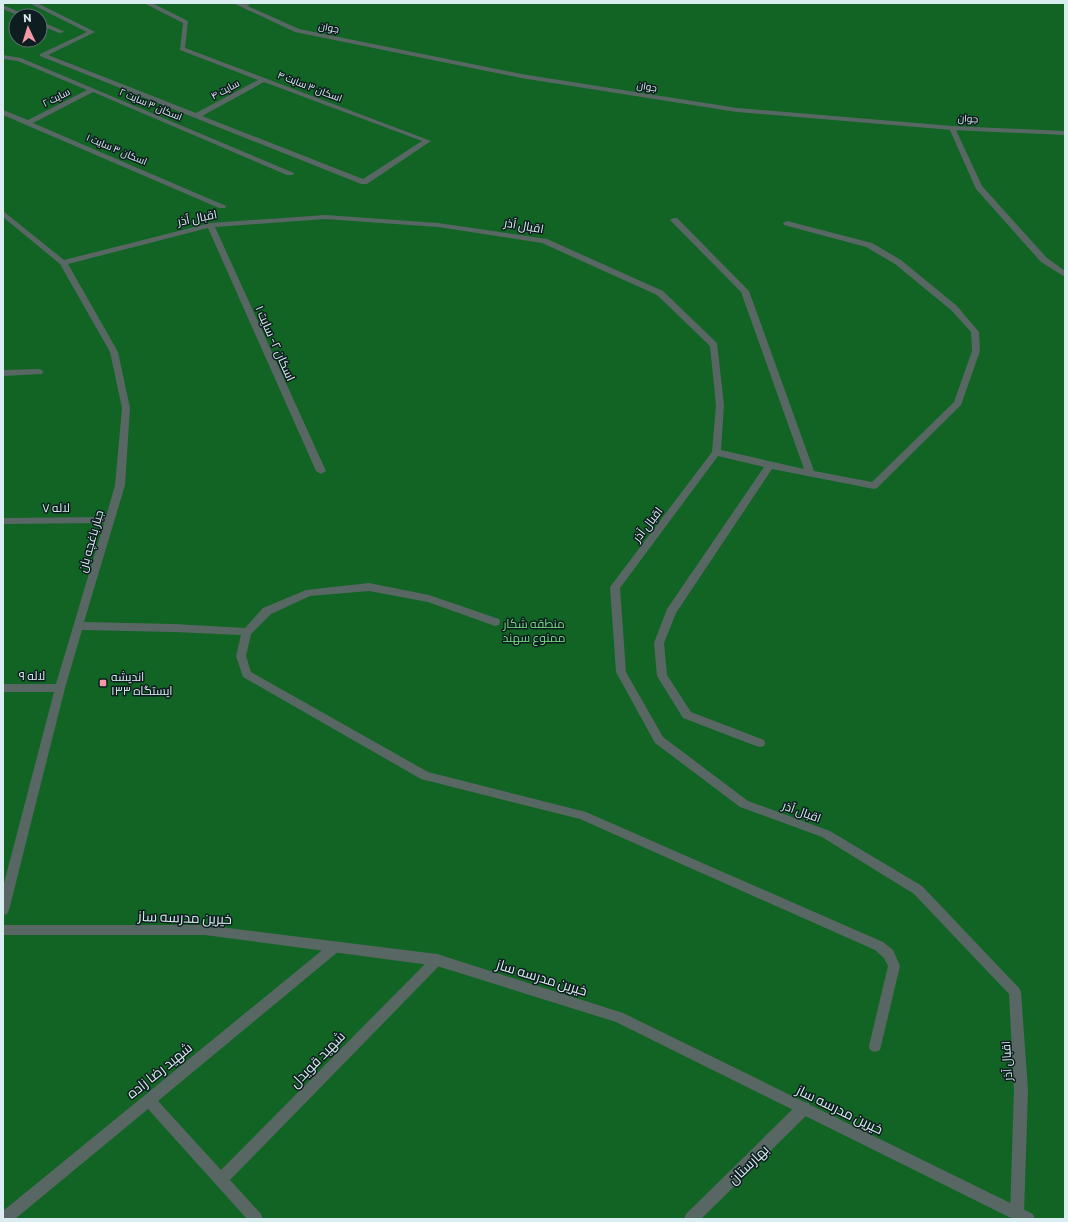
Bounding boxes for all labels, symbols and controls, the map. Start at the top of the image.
north arrow [8,8,48,48]
text: N [23,11,32,24]
street label: جوان [318,19,340,36]
street label: اسکان ۳ سایت ۴ [276,68,344,105]
street label: سایت ۴ [209,77,241,101]
street label: جوان [636,78,658,95]
street label: سایت ۲ [40,85,72,109]
street label: اسکان ۳ سایت ۲ [117,85,184,124]
street label: جوان [957,111,979,126]
street label: اسکان ۳ سایت ۱ [84,131,149,168]
street label: اقبال آذر [175,206,218,229]
street label: اقبال آذر [502,214,545,236]
street label: اسکان ۲- سایت ۱ [252,303,299,383]
street label: لاله ۷ [42,500,70,514]
street label: اقبال آذر [629,504,666,545]
street label: جبار باغچه بان [74,508,108,575]
park label: منطقه شکار ممنوع سهند [502,616,565,646]
street label: لاله ۹ [19,668,45,682]
place label: اندیشه ایستگاه ۱۳۳ [111,669,173,698]
marker: اندیشه ایستگاه ۱۳۳ [98,678,108,688]
street label: اقبال آذر [780,797,823,825]
street label: خیرین مدرسه ساز [137,907,232,927]
street label: خیرین مدرسه ساز [494,955,590,999]
street label: شهید قویدل [286,1027,349,1092]
street label: شهید رضا زاده [123,1038,195,1102]
street label: اقبال آذر [998,1041,1015,1082]
street label: خیرین مدرسه ساز [793,1080,886,1137]
street label: بهارستان [724,1141,772,1187]

